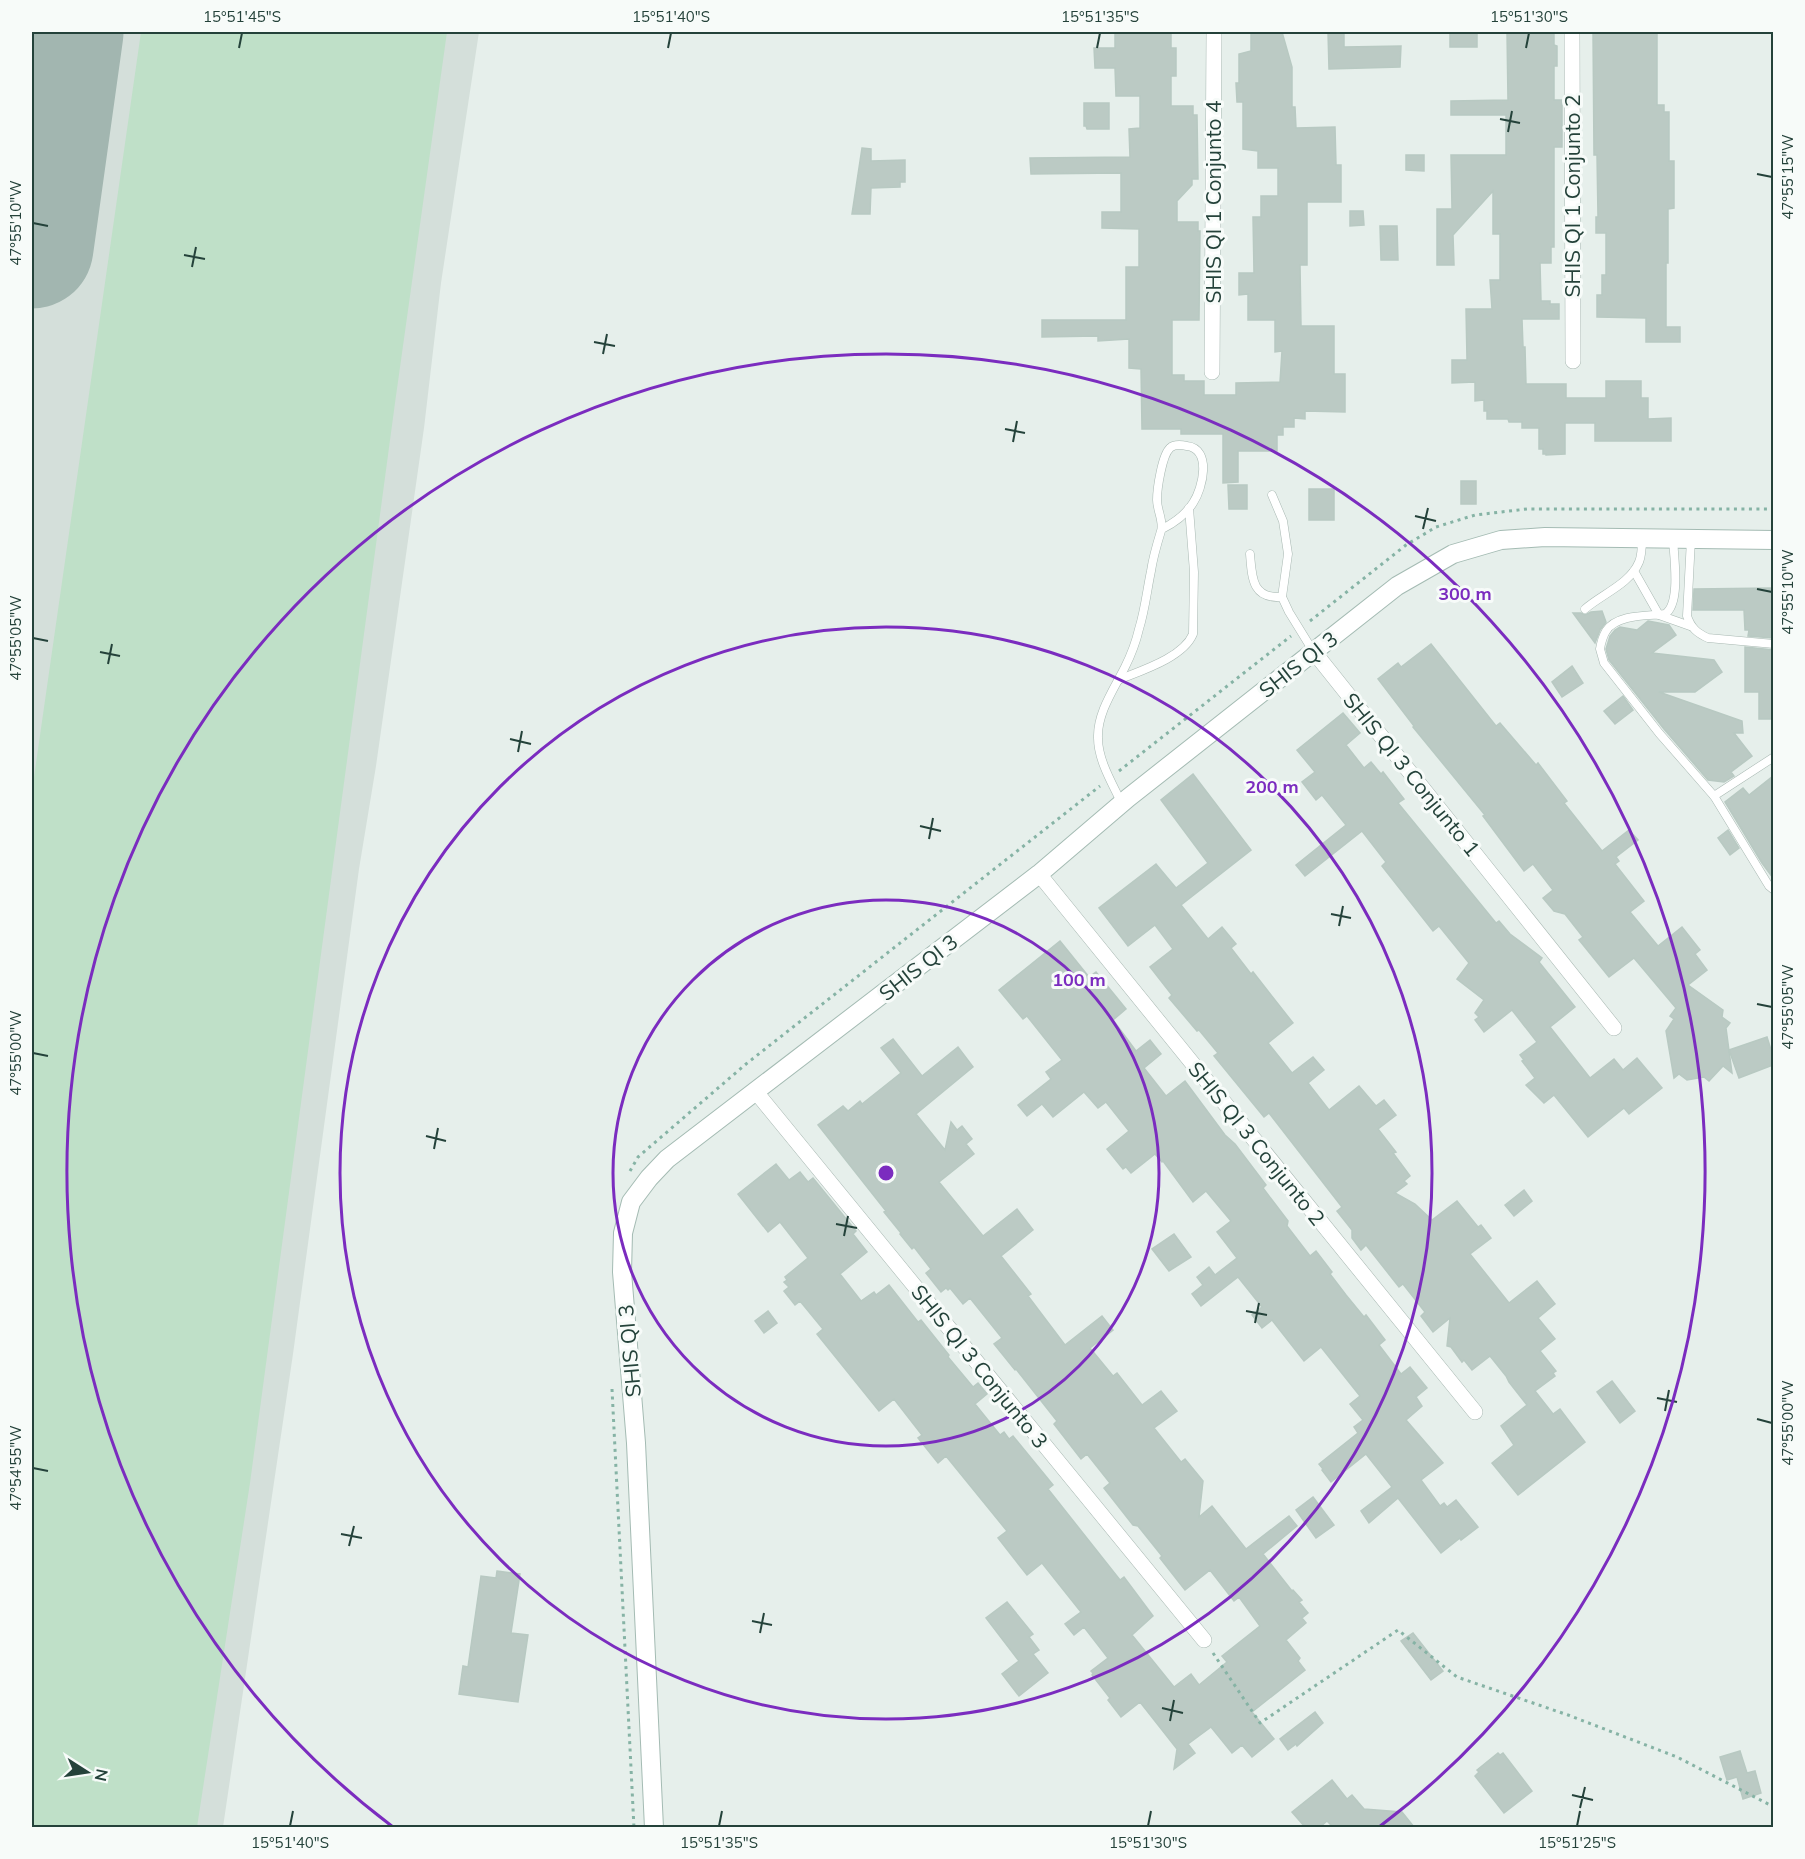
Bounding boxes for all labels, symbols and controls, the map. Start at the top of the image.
text: 15°51'45"S [203,7,281,26]
text: 15°51'40"S [632,7,710,26]
text: 15°51'35"S [1061,7,1139,26]
text: 15°51'30"S [1490,7,1568,26]
street label: SHIS QI 1 Conjunto 2 [1559,94,1585,298]
street label: SHIS QI 1 Conjunto 4 [1200,100,1226,304]
text: 47°55'15"W [1778,134,1797,220]
text: 47°55'10"W [6,180,25,266]
text: 47°55'10"W [1778,549,1797,635]
text: 300 m [1438,582,1492,605]
text: 47°55'05"W [6,595,25,681]
street label: SHIS QI 3 [1253,625,1343,703]
street label: SHIS QI 3 Conjunto 1 [1338,687,1486,861]
text: 200 m [1245,775,1299,798]
street label: SHIS QI 3 [873,928,963,1006]
text: 47°55'05"W [1778,964,1797,1050]
text: 100 m [1052,968,1106,991]
text: 47°55'00"W [6,1010,25,1096]
street label: SHIS QI 3 Conjunto 2 [1183,1056,1331,1230]
centre of rings [876,1163,896,1183]
street label: SHIS QI 3 Conjunto 3 [906,1279,1054,1453]
street label: SHIS QI 3 [612,1304,646,1398]
text: 47°55'00"W [1778,1380,1797,1466]
text: 47°54'55"W [6,1425,25,1511]
north arrow [57,1742,117,1802]
text: N [91,1767,113,1783]
text: 15°51'40"S [251,1833,329,1852]
text: 15°51'35"S [680,1833,758,1852]
text: 15°51'30"S [1109,1833,1187,1852]
text: 15°51'25"S [1538,1833,1616,1852]

